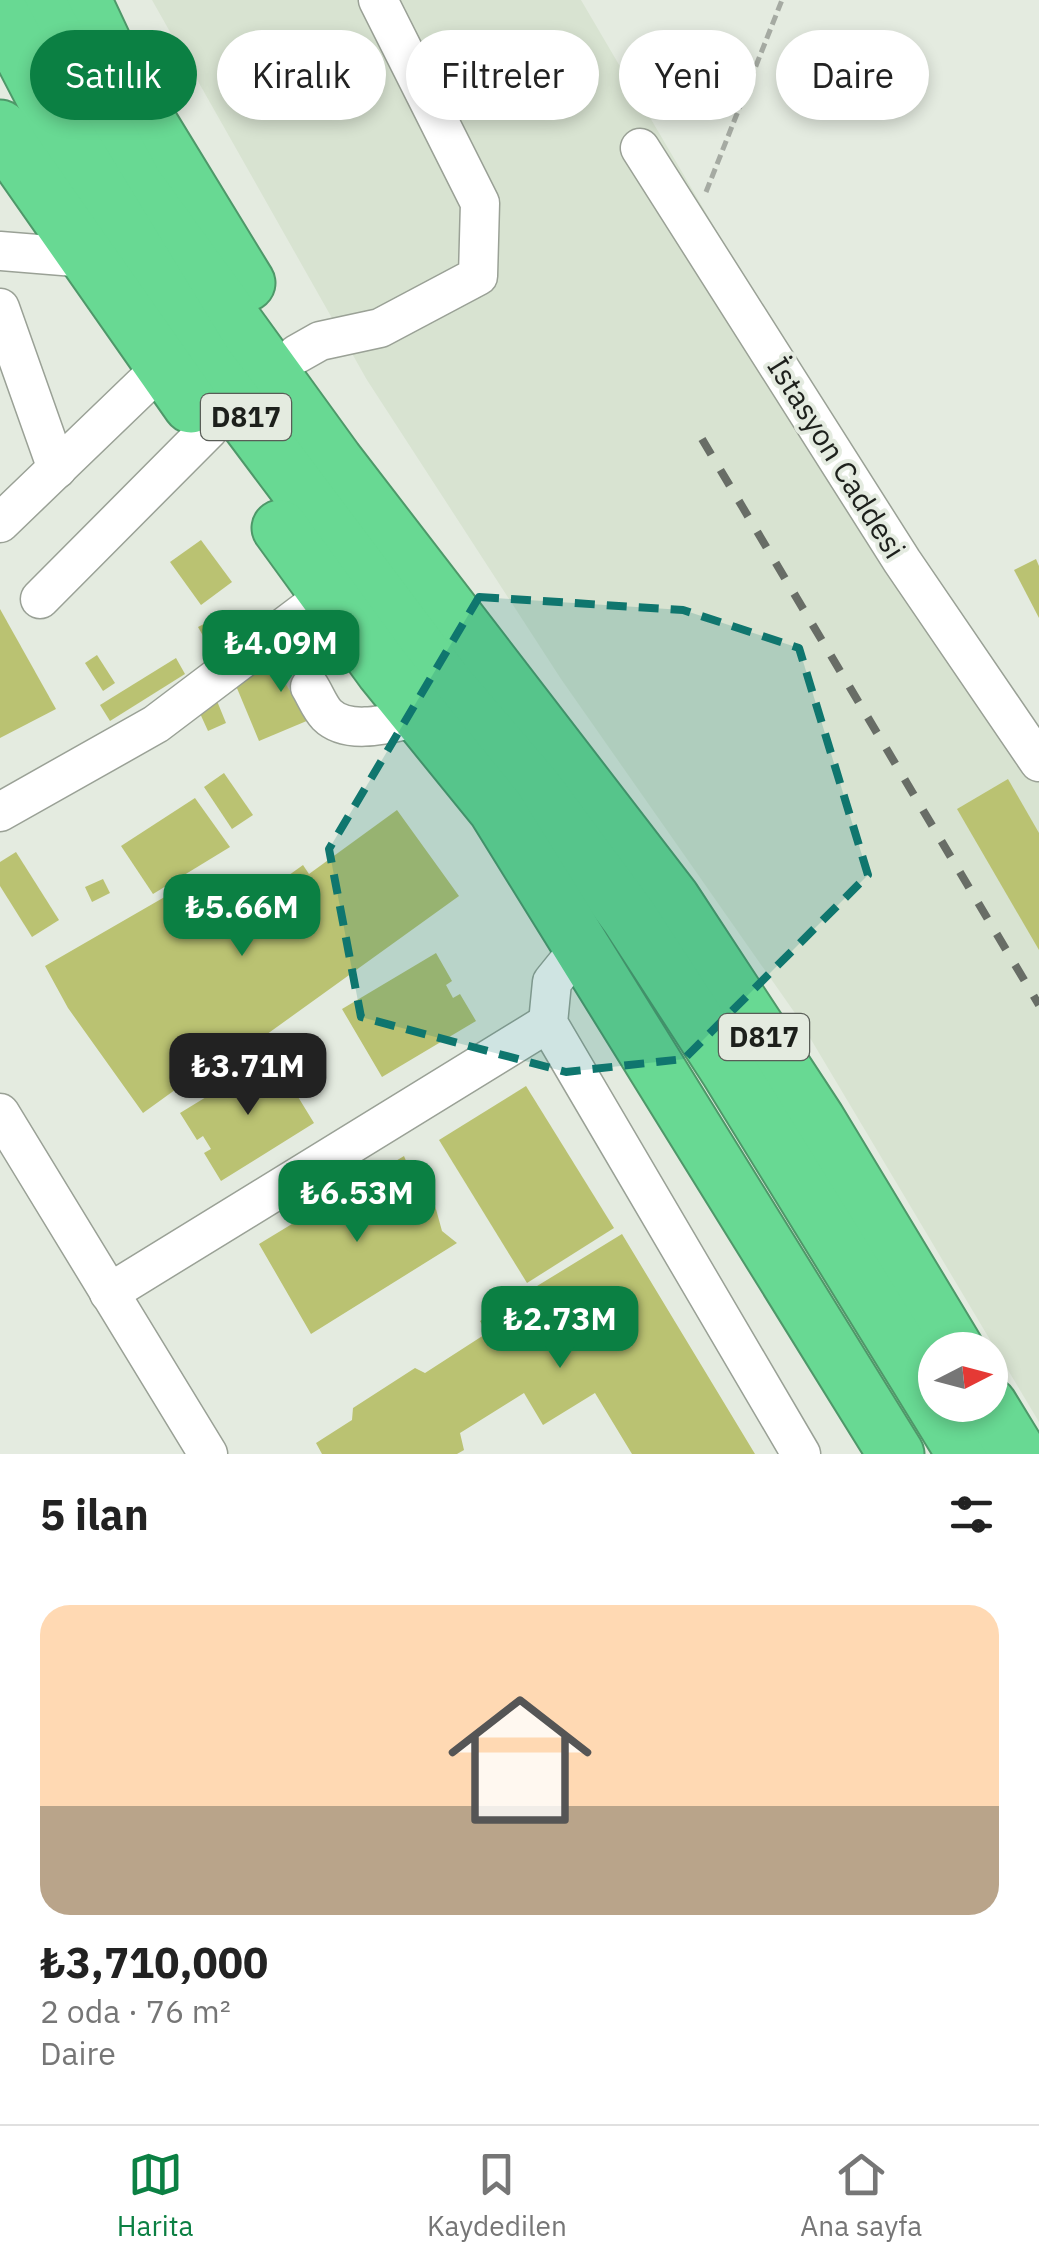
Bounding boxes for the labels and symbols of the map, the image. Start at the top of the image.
street label: İstasyon Caddesi [760,349,915,565]
road number: D817 [201,394,291,440]
pin: ₺4.09M [200,610,362,695]
pin: ₺5.66M [161,874,323,959]
road number: D817 [719,1014,809,1060]
pin: ₺3.71M [167,1033,329,1118]
pin: ₺6.53M [276,1160,438,1245]
pin: ₺2.73M [479,1286,641,1371]
north arrow [918,1332,1008,1422]

